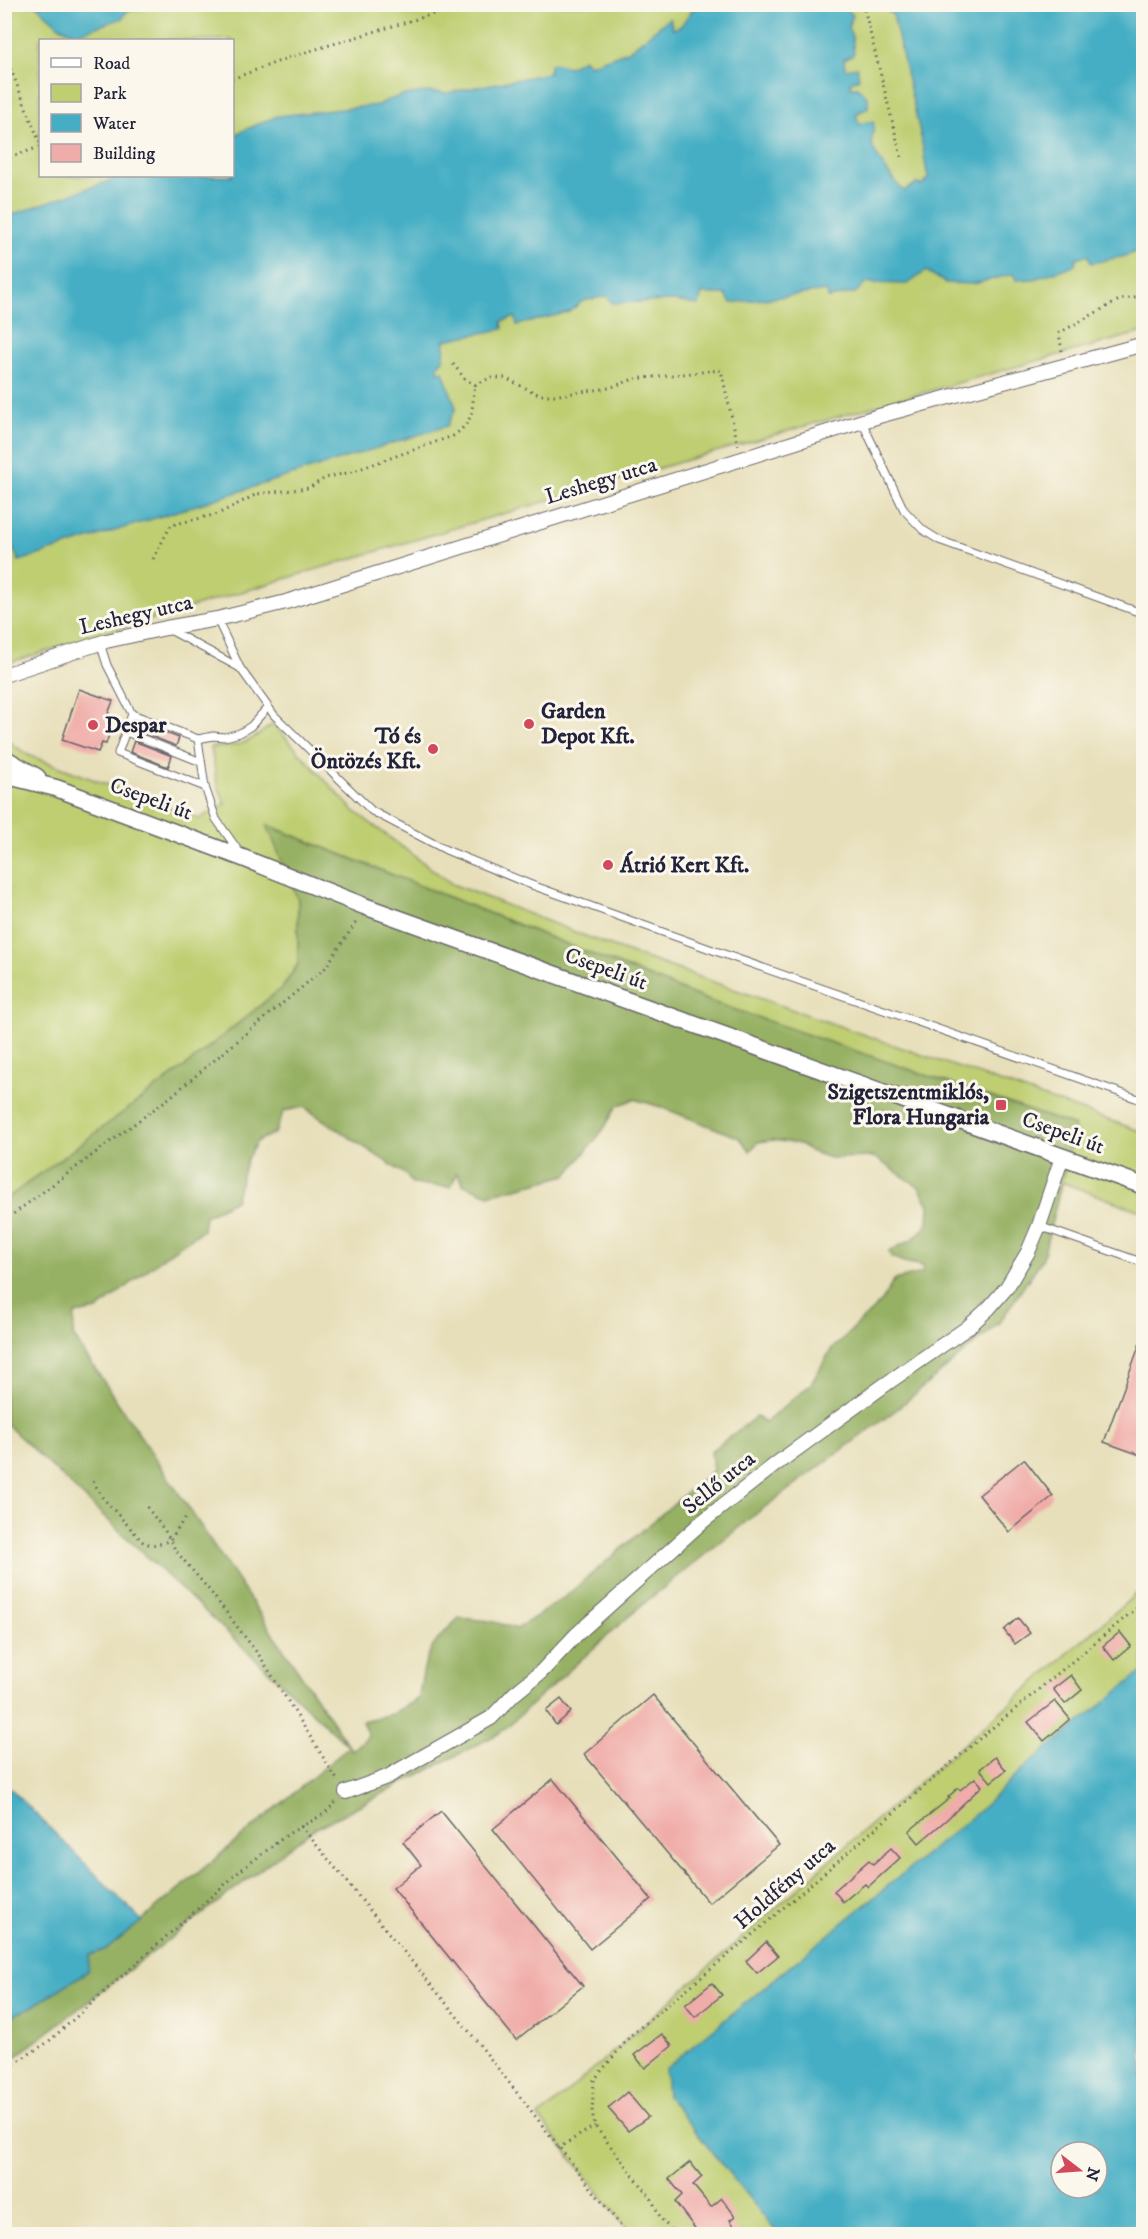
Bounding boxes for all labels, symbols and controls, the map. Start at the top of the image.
legend [39,39,234,177]
text: Road [93,53,130,75]
text: Park [93,83,127,105]
text: Water [92,113,136,135]
text: Building [93,143,155,165]
street label: Leshegy utca [542,451,661,511]
street label: Leshegy utca [77,589,196,641]
place label: Garden Depot Kft. [541,698,635,750]
place label: Despar [105,712,167,739]
marker: Garden Depot Kft. [522,717,536,731]
marker: Despar [86,718,100,732]
place label: Tó és Öntözés Kft. [311,723,422,775]
marker: Tó és Öntözés Kft. [426,742,440,756]
street label: Csepeli út [106,772,196,826]
place label: Átrió Kert Kft. [619,851,749,879]
marker: Átrió Kert Kft. [601,858,615,872]
street label: Csepeli út [561,942,651,996]
place label: Szigetszentmiklós, Flora Hungaria [827,1079,990,1131]
marker: Szigetszentmiklós, Flora Hungaria [994,1098,1008,1112]
street label: Csepeli út [1018,1106,1108,1160]
street label: Sellő utca [677,1445,761,1520]
street label: Holdfény utca [729,1832,842,1935]
north arrow [1049,2140,1109,2200]
text: N [1081,2165,1104,2183]

